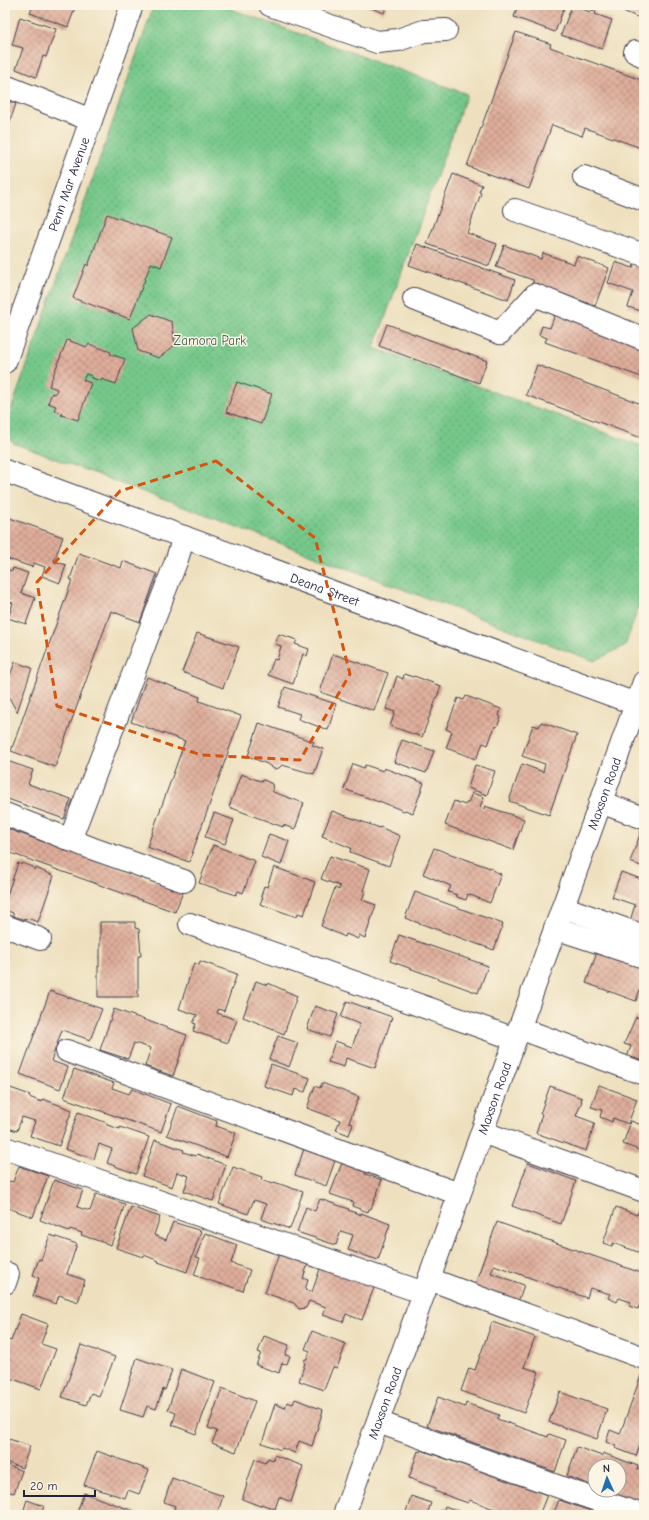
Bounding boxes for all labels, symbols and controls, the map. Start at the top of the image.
street label: Penn Mar Avenue [45,134,92,233]
park label: Zamora Park [174,333,247,348]
street label: Deana Street [288,570,363,609]
street label: Maxson Road [584,755,624,832]
street label: Maxson Road [474,1060,514,1136]
street label: Maxson Road [364,1365,404,1441]
north arrow [587,1458,627,1498]
text: N [603,1462,610,1475]
scale bar [24,1472,95,1498]
text: 20 m [30,1479,58,1493]

